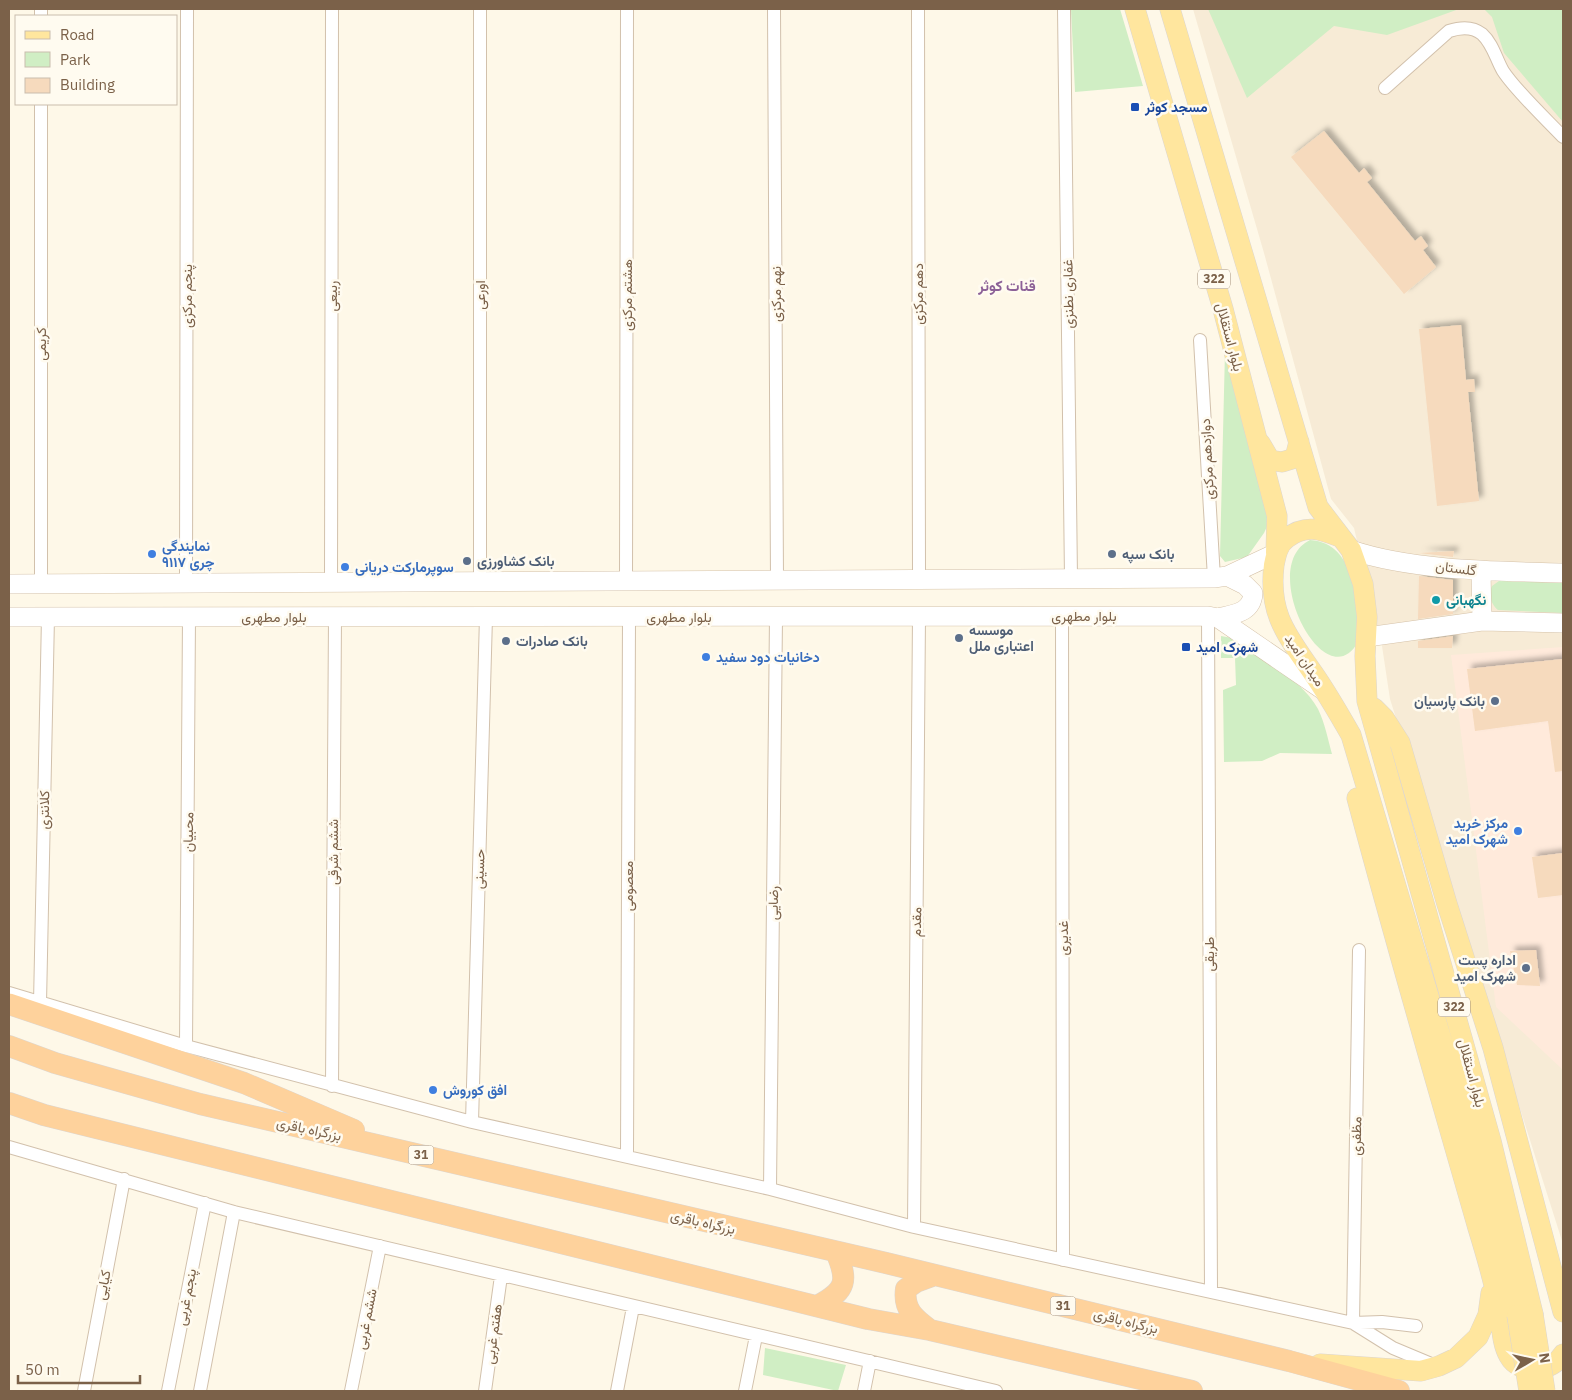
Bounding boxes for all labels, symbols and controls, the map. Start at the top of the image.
legend [15,15,178,105]
text: Road [60,25,95,44]
text: Park [60,50,90,69]
text: Building [60,75,115,94]
place label: مسجد کوثر [1144,98,1208,116]
marker: مسجد کوثر [1129,101,1141,113]
street label: هشتم مرکزی [618,259,636,331]
street label: غفاری نطنزی [1058,259,1078,329]
street label: دهم مرکزی [909,263,927,325]
street label: پنجم مرکزی [178,264,197,328]
street label: نهم مرکزی [767,266,785,322]
road number: 322 [1198,270,1230,288]
district label: قنات کوثر [977,276,1036,295]
street label: ربیعی [323,280,341,311]
street label: اورعی [471,280,489,310]
street label: بلوار استقلال [1211,301,1248,373]
street label: کریمی [32,327,50,361]
street label: دوازدهم مرکزی [1196,418,1218,500]
place label: نمایندگی ۹۱۱۷ چری [162,537,215,572]
place label: بانک سپه [1122,545,1175,564]
marker: نمایندگی ۹۱۱۷ چری [146,548,158,560]
marker: بانک سپه [1106,548,1118,560]
place label: بانک کشاورزی [477,552,554,570]
marker: بانک کشاورزی [461,555,473,567]
street label: گلستان [1435,557,1477,579]
place label: سوپرمارکت دریانی [355,558,454,577]
marker: سوپرمارکت دریانی [339,561,351,573]
place label: نگهبانی [1446,591,1486,609]
marker: نگهبانی [1430,594,1442,606]
street label: بلوار مطهری [1051,607,1117,625]
street label: بلوار مطهری [241,608,307,626]
street label: بلوار مطهری [646,608,712,626]
place label: موسسه اعتباری ملل [969,621,1034,655]
street label: میدان امید [1281,630,1329,690]
place label: بانک صادرات [516,632,588,650]
marker: موسسه اعتباری ملل [953,632,965,644]
marker: بانک صادرات [500,635,512,647]
place label: شهرک امید [1196,638,1258,656]
marker: شهرک امید [1180,641,1192,653]
place label: دخانیات دود سفید [716,648,820,666]
marker: دخانیات دود سفید [700,651,712,663]
place label: بانک پارسیان [1414,692,1485,711]
marker: بانک پارسیان [1489,695,1501,707]
street label: کلانتری [35,790,53,830]
street label: محبیان [179,812,197,852]
place label: مرکز خرید شهرک امید [1446,814,1508,848]
street label: ششم شرقی [324,819,342,885]
marker: مرکز خرید شهرک امید [1512,825,1524,837]
street label: حسینی [469,849,489,889]
street label: معصومی [619,861,637,911]
street label: رضایی [764,885,782,920]
street label: مقدم [907,907,925,937]
street label: غدیری [1054,921,1072,955]
street label: طریقی [1200,937,1218,971]
place label: اداره پست شهرک امید [1454,951,1516,985]
marker: اداره پست شهرک امید [1520,962,1532,974]
road number: 322 [1438,998,1470,1016]
street label: بلوار استقلال [1453,1037,1490,1109]
place label: افق کوروش [443,1081,507,1099]
marker: افق کوروش [427,1084,439,1096]
street label: بزرگراه باقری [275,1113,343,1145]
street label: مظفری [1347,1116,1365,1156]
road number: 31 [408,1146,434,1164]
street label: بزرگراه باقری [669,1206,737,1238]
street label: پنجم غربی [172,1267,201,1327]
street label: کیایی [91,1268,115,1302]
street label: ششم غربی [351,1287,381,1351]
road number: 31 [1050,1296,1076,1315]
street label: هفتم غربی [480,1302,506,1365]
street label: بزرگراه باقری [1092,1304,1160,1338]
north arrow [1507,1335,1557,1385]
scale bar [18,1352,140,1384]
text: N [1535,1352,1555,1364]
text: 50 m [25,1360,60,1379]

